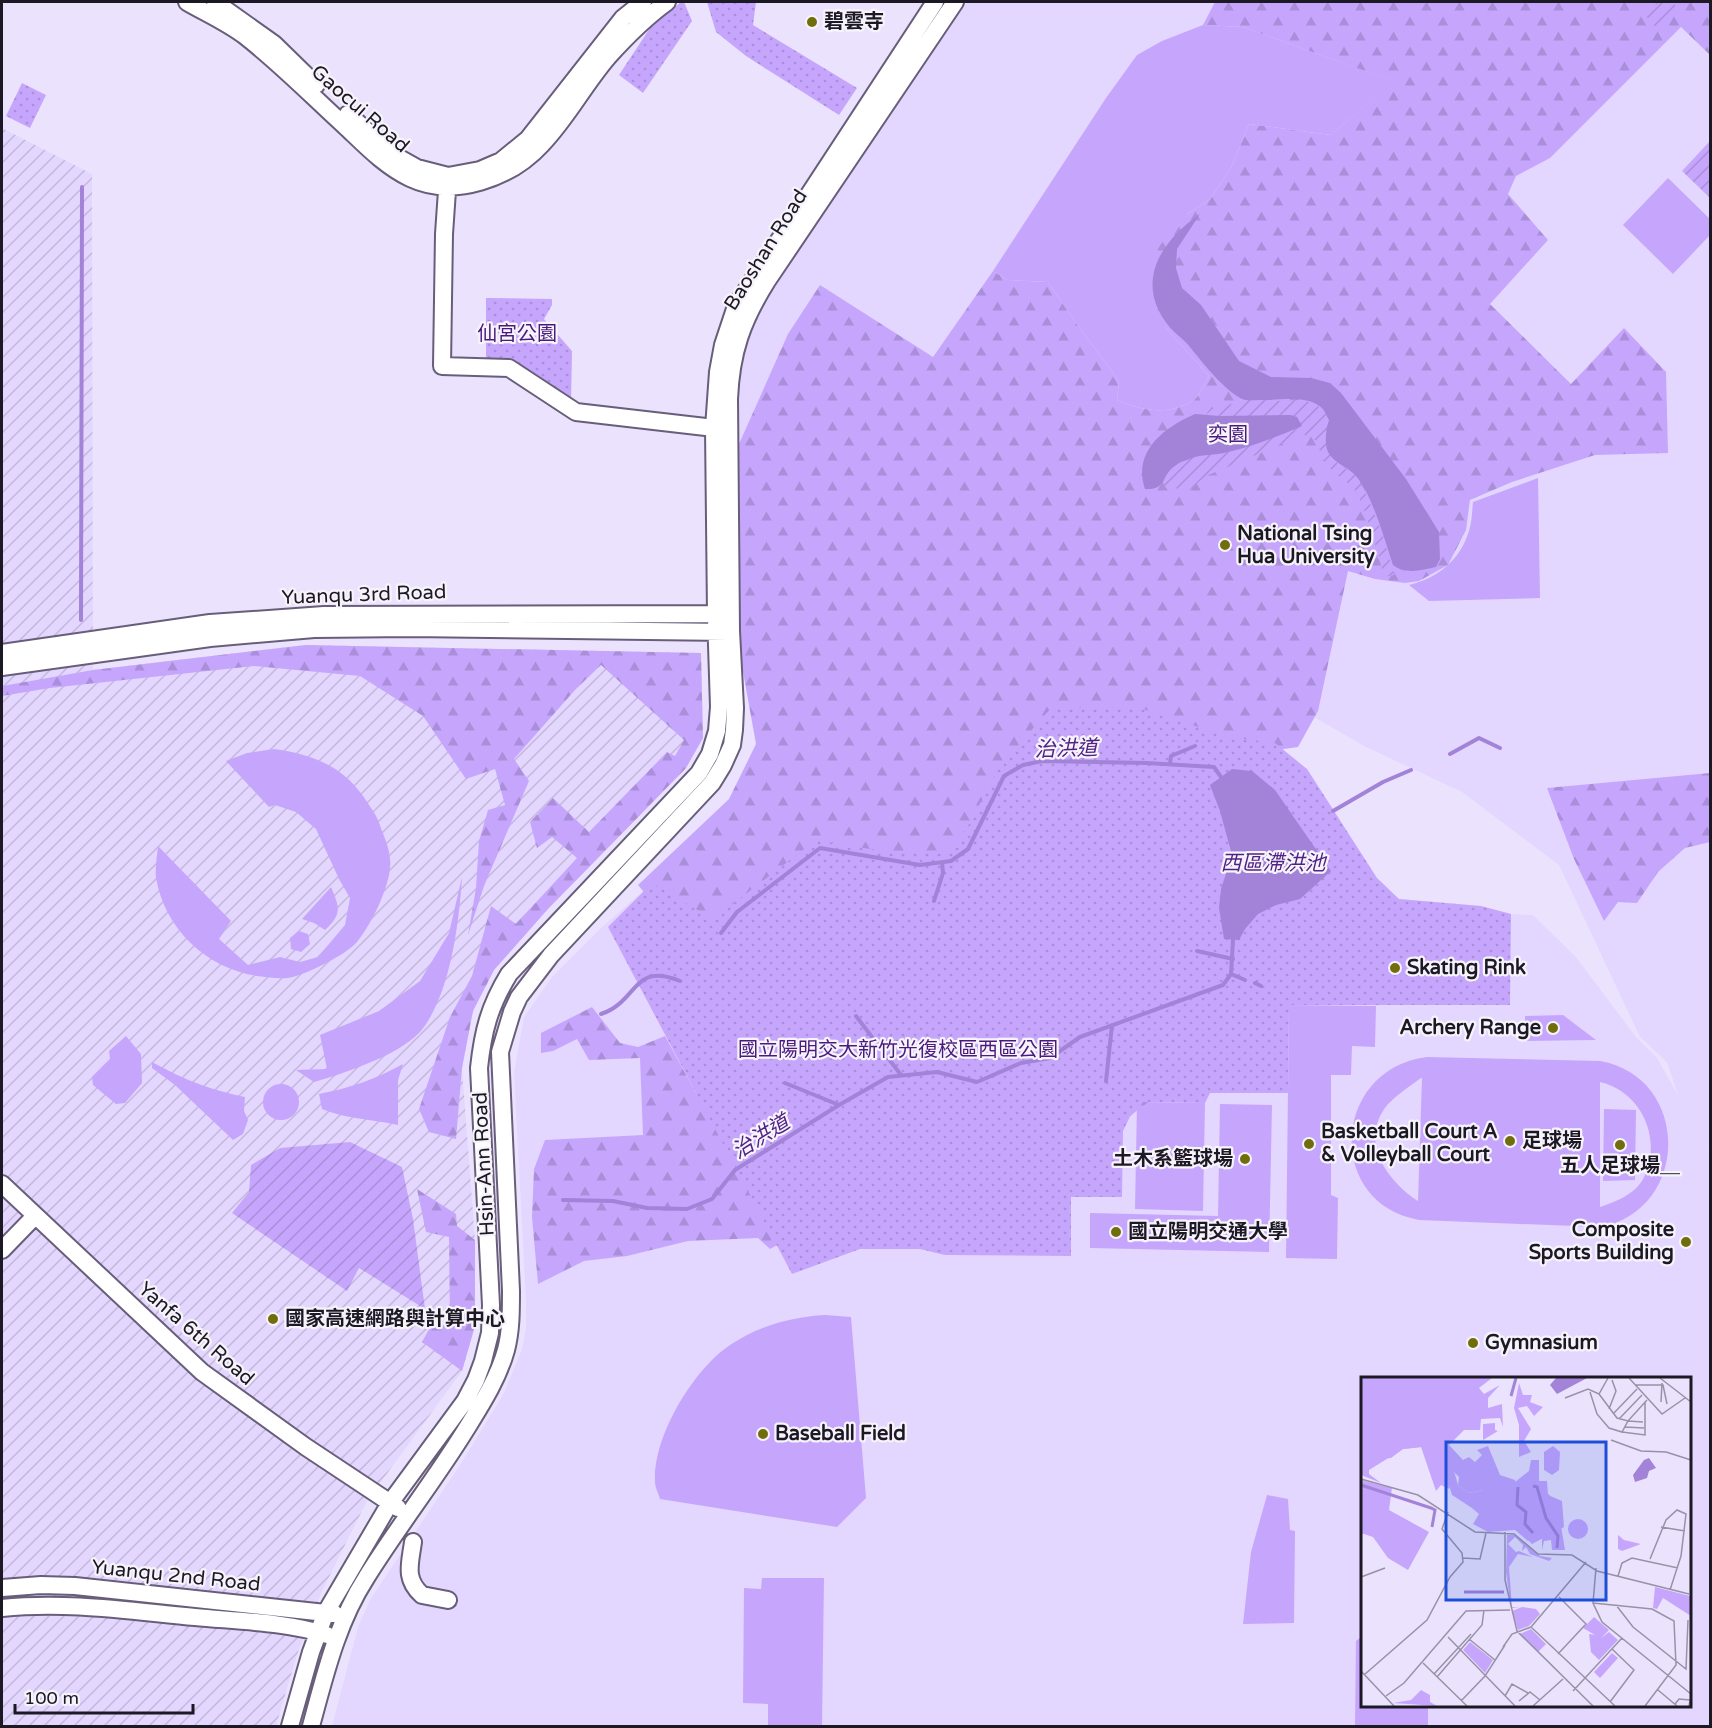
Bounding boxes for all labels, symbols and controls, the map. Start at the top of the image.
place label: 碧雲寺 [824,10,884,34]
marker: 碧雲寺 [805,15,819,29]
street label: Gaocui Road [306,60,414,158]
street label: Baoshan Road [719,185,813,315]
park label: 仙宮公園 [477,322,557,346]
park label: 奕園 [1208,423,1248,447]
place label: National Tsing Hua University [1237,522,1375,569]
marker: National Tsing Hua University [1218,538,1232,552]
street label: Yuanqu 3rd Road [281,580,447,610]
water label: 治洪道 [1034,735,1101,763]
water label: 西區滯洪池 [1221,851,1327,876]
place label: Skating Rink [1407,956,1526,980]
marker: Skating Rink [1388,961,1402,975]
place label: Archery Range [1399,1016,1541,1040]
marker: Archery Range [1546,1021,1560,1035]
park label: 國立陽明交大新竹光復校區西區公園 [738,1038,1058,1062]
street label: Hsin-Ann Road [468,1091,500,1237]
water label: 治洪道 [728,1108,797,1164]
place label: Basketball Court A & Volleyball Court [1321,1120,1498,1167]
place label: 足球場 [1522,1129,1582,1153]
marker: 足球場 [1503,1134,1517,1148]
marker: Basketball Court A & Volleyball Court [1302,1137,1316,1151]
marker: 五人足球場＿ [1613,1138,1627,1152]
place label: 土木系籃球場 [1113,1147,1233,1171]
marker: 土木系籃球場 [1238,1152,1252,1166]
place label: 五人足球場＿ [1560,1154,1680,1178]
place label: Composite Sports Building [1529,1218,1674,1265]
place label: 國立陽明交通大學 [1128,1220,1288,1244]
marker: 國立陽明交通大學 [1109,1225,1123,1239]
marker: Composite Sports Building [1679,1235,1693,1249]
street label: Yanfa 6th Road [133,1277,259,1391]
place label: 國家高速網路與計算中心 [285,1307,505,1331]
marker: 國家高速網路與計算中心 [266,1312,280,1326]
place label: Gymnasium [1485,1331,1598,1355]
marker: Gymnasium [1466,1336,1480,1350]
inset map [1361,1377,1691,1707]
place label: Baseball Field [775,1422,906,1446]
marker: Baseball Field [756,1427,770,1441]
street label: Yuanqu 2nd Road [90,1555,262,1597]
scale bar [15,1677,194,1715]
text: 100 m [24,1687,79,1709]

